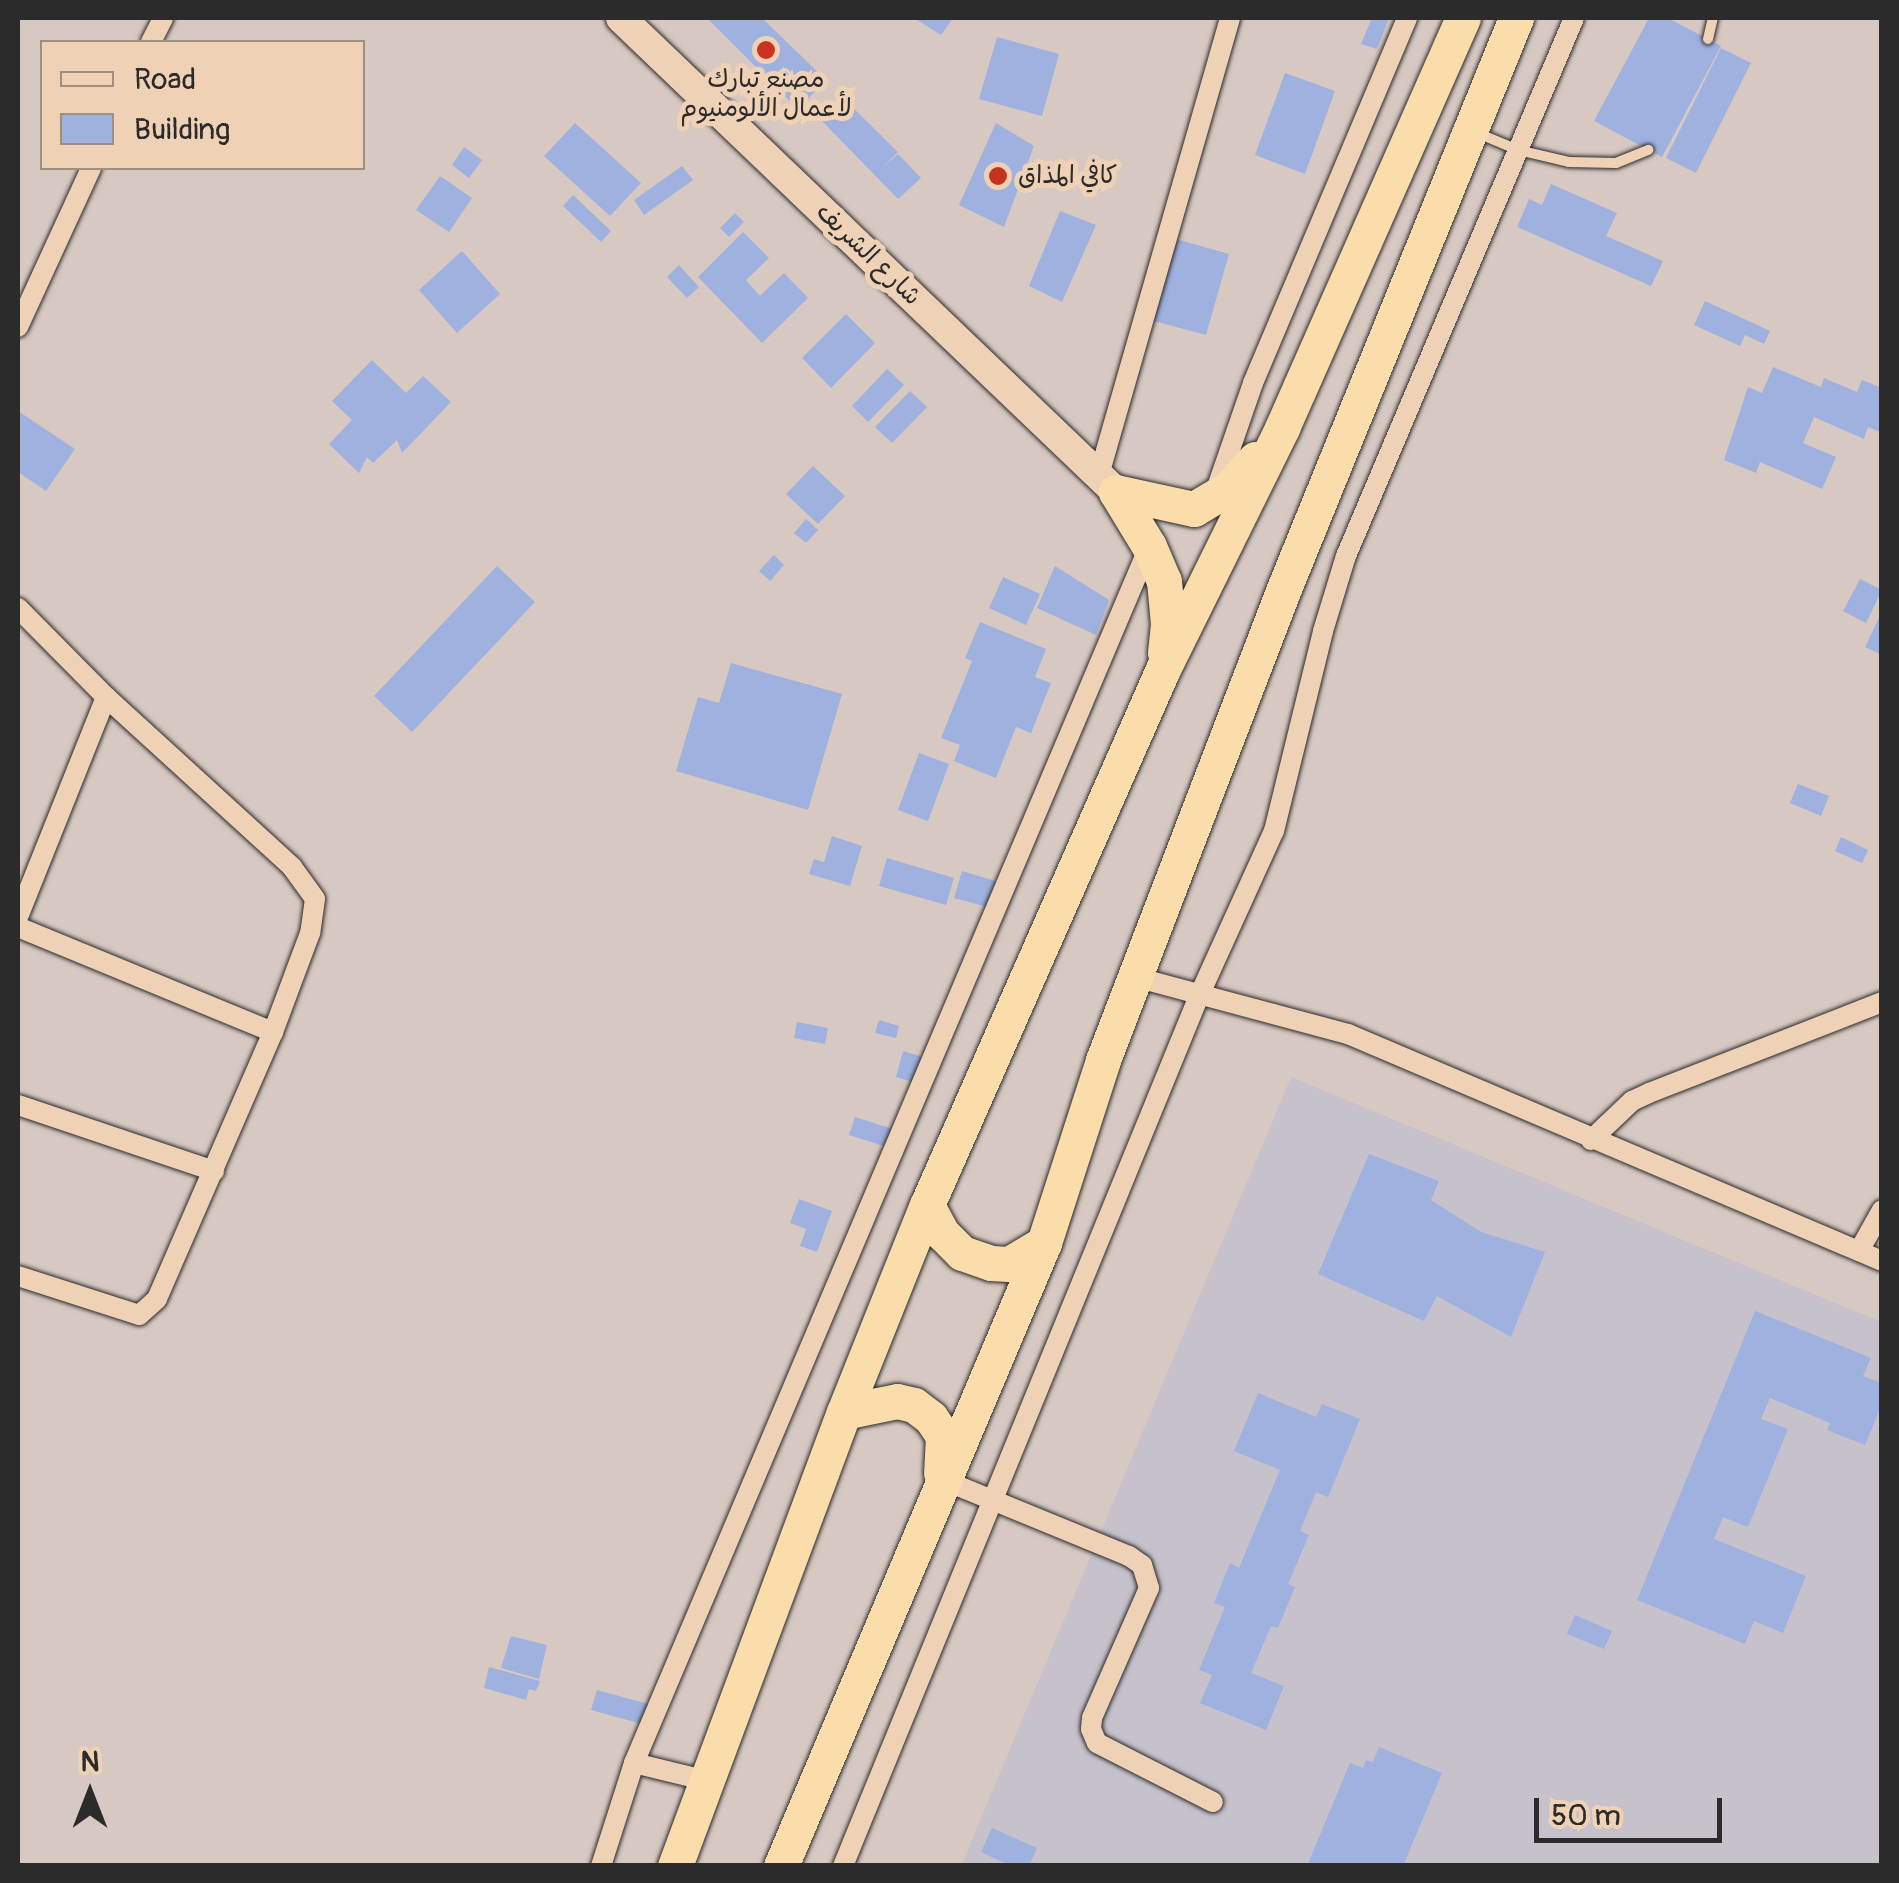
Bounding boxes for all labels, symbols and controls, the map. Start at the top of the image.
marker: مصنع تبارك لأعمال الألومنيوم [755,39,777,61]
legend [40,40,365,170]
text: Road [134,61,196,98]
place label: مصنع تبارك لأعمال الألومنيوم [680,66,852,125]
text: Building [134,111,230,148]
place label: كافي المذاق [1018,161,1117,191]
marker: كافي المذاق [987,165,1009,187]
street label: شارع الشريف [809,198,927,312]
north arrow [40,1743,140,1843]
text: N [81,1745,99,1780]
scale bar [1539,1778,1726,1840]
text: 50 m [1551,1797,1621,1834]

